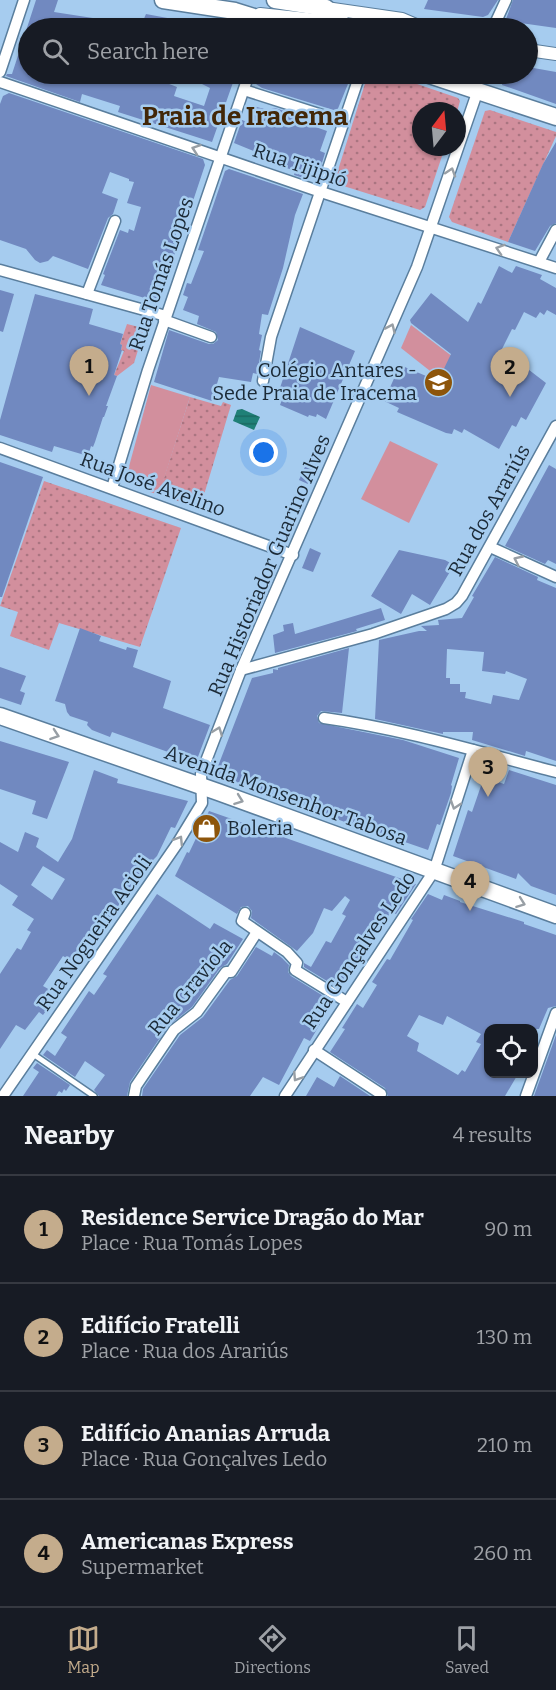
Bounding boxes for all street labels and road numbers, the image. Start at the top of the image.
street label: Rua Tijipió [249,138,350,193]
street label: Rua Tomás Lopes [123,194,199,354]
street label: Rua Historiador Guarino Alves [203,431,335,699]
street label: Rua dos Arariús [443,440,535,580]
street label: Rua José Avelino [77,447,229,521]
street label: Avenida Monsenhor Tabosa [162,740,411,850]
street label: Rua Nogueira Acioli [31,851,157,1015]
street label: Rua Gonçalves Ledo [297,867,421,1033]
street label: Rua Graviola [143,934,237,1040]

